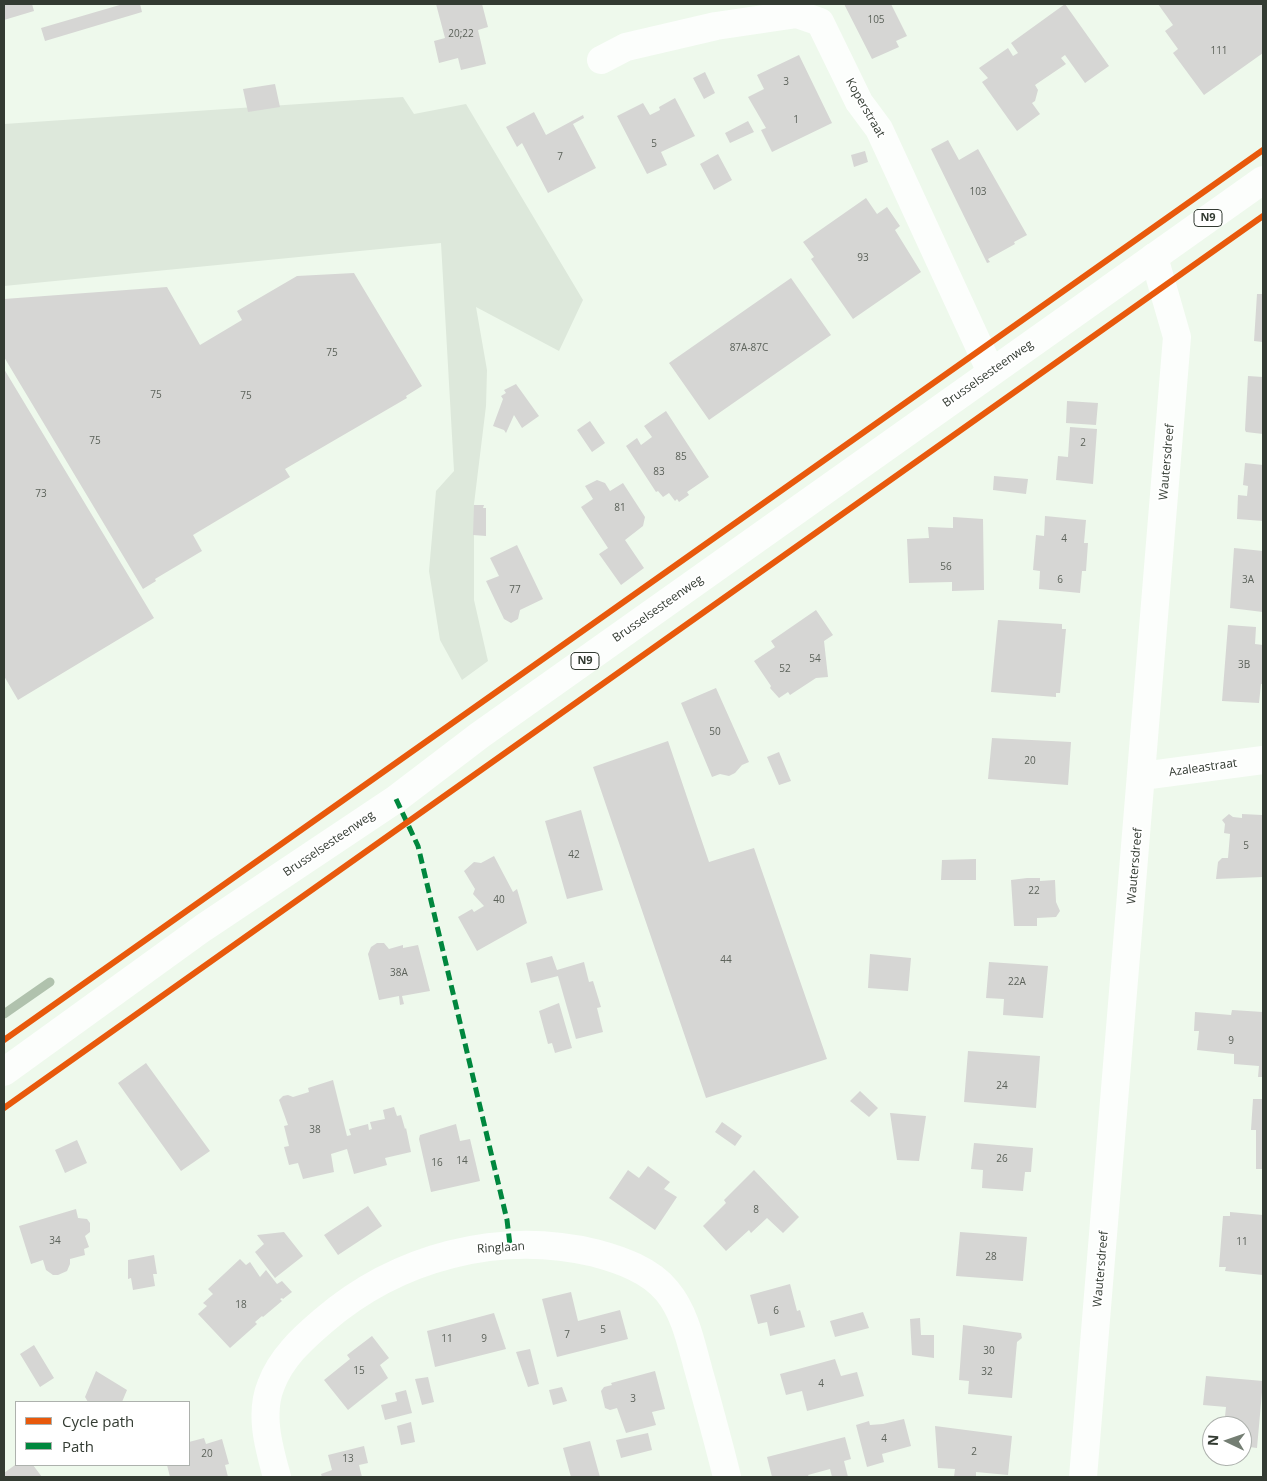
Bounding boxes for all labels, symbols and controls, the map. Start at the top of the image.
house number: 105 [867,14,885,26]
house number: 20;22 [448,28,474,40]
house number: 111 [1210,45,1228,57]
house number: 3 [783,76,789,88]
street label: Koperstraat [842,76,888,140]
house number: 1 [793,114,799,126]
house number: 5 [651,138,657,150]
house number: 7 [557,151,563,163]
house number: 103 [969,186,987,198]
road number: N9 [1194,210,1222,227]
house number: 93 [857,252,869,264]
street label: Brusselsesteenweg [940,337,1036,411]
house number: 87A-87C [730,342,768,354]
house number: 75 [326,347,338,359]
house number: 75 [150,389,162,401]
house number: 75 [240,390,252,402]
street label: Wautersdreef [1156,423,1178,501]
house number: 75 [89,435,101,447]
house number: 2 [1080,437,1086,449]
house number: 85 [675,451,687,463]
house number: 83 [653,466,665,478]
house number: 73 [35,488,47,500]
house number: 81 [614,502,626,514]
house number: 4 [1061,533,1067,545]
house number: 56 [940,561,952,573]
street label: Brusselsesteenweg [610,572,706,646]
house number: 6 [1057,574,1063,586]
house number: 3A [1242,574,1254,586]
house number: 77 [509,584,521,596]
road number: N9 [571,652,599,669]
house number: 54 [809,653,821,665]
house number: 3B [1238,659,1250,671]
house number: 52 [779,663,791,675]
house number: 50 [709,726,721,738]
house number: 20 [1024,755,1036,767]
street label: Azaleastraat [1168,756,1238,780]
street label: Brusselsesteenweg [281,808,377,880]
street label: Wautersdreef [1124,827,1146,905]
house number: 5 [1243,840,1249,852]
house number: 42 [568,849,580,861]
house number: 22 [1028,885,1040,897]
house number: 40 [493,894,505,906]
house number: 44 [720,954,732,966]
house number: 38A [390,967,408,979]
house number: 22A [1008,976,1026,988]
house number: 9 [1228,1035,1234,1047]
house number: 24 [996,1080,1008,1092]
house number: 38 [309,1124,321,1136]
house number: 26 [996,1153,1008,1165]
house number: 14 [456,1155,468,1167]
house number: 16 [431,1157,443,1169]
house number: 8 [753,1204,759,1216]
street label: Wautersdreef [1090,1230,1112,1308]
house number: 34 [49,1235,61,1247]
house number: 11 [1236,1236,1248,1248]
street label: Ringlaan [477,1239,525,1257]
house number: 28 [985,1251,997,1263]
house number: 18 [235,1299,247,1311]
house number: 6 [773,1305,779,1317]
house number: 5 [600,1324,606,1336]
house number: 7 [564,1329,570,1341]
house number: 11 [441,1333,453,1345]
house number: 9 [481,1333,487,1345]
house number: 30 [983,1345,995,1357]
house number: 15 [353,1365,365,1377]
house number: 32 [981,1366,993,1378]
house number: 4 [818,1378,824,1390]
house number: 3 [630,1393,636,1405]
legend [15,1401,190,1466]
text: Cycle path [62,1411,134,1431]
north arrow [1202,1416,1252,1466]
house number: 4 [881,1433,887,1445]
text: N [1203,1434,1222,1446]
text: Path [62,1436,94,1456]
house number: 2 [971,1446,977,1458]
house number: 20 [201,1448,213,1460]
house number: 13 [342,1453,354,1465]

